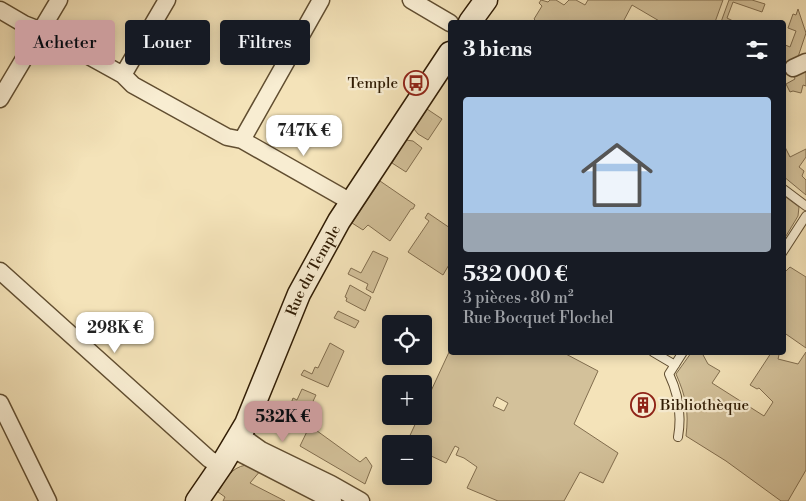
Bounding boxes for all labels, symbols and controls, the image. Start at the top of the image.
chip: Acheter [15,20,115,65]
chip: Louer [125,20,210,65]
chip: Filtres [220,20,310,65]
icon: filters [743,36,771,64]
text: 3 biens [463,37,532,63]
bus stop icon: Temple [403,70,429,96]
place label: Temple [347,74,398,93]
pin: 747K € [263,114,345,157]
text: 747K € [277,121,331,141]
icon: home [572,130,662,220]
street label: Rue du Temple [282,222,345,319]
text: 532 000 € [463,262,568,288]
text: 3 pièces · 80 m² [463,288,573,308]
text: Rue Bocquet Flochel [463,308,613,328]
pin: 298K € [74,312,156,354]
map controls [382,315,432,485]
button: locate [382,315,432,365]
text: 298K € [87,318,143,338]
button: + [382,375,432,425]
building icon: Bibliothèque [630,392,656,418]
place label: Bibliothèque [659,396,749,415]
pin: 532K € [242,400,324,443]
text: 532K € [255,407,311,427]
button: − [382,435,432,485]

